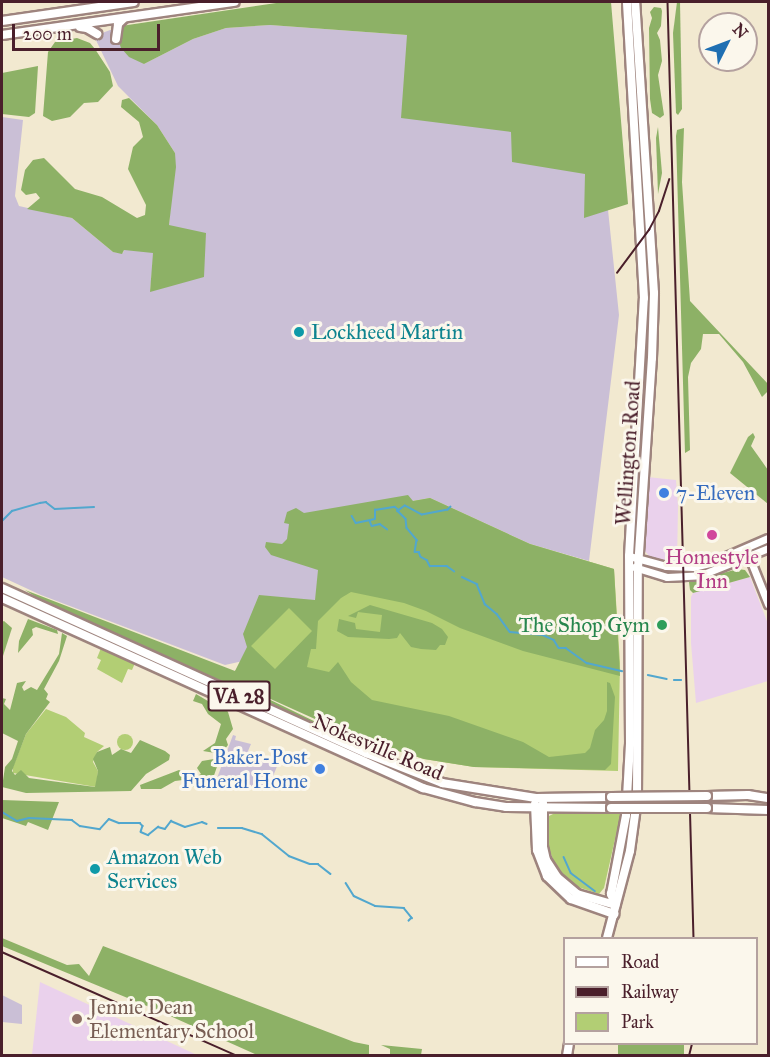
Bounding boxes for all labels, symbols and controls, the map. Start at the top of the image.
scale bar [15,12,164,50]
north arrow [698,12,758,72]
text: N [729,20,752,42]
text: 200 m [23,23,72,45]
place label: Lockheed Martin [311,319,463,345]
marker: Lockheed Martin [292,325,306,339]
street label: Wellington Road [610,380,646,526]
place label: 7-Eleven [676,480,755,506]
marker: 7-Eleven [657,486,671,500]
marker: Homestyle Inn [705,528,719,542]
place label: Homestyle Inn [665,544,759,594]
place label: The Shop Gym [518,612,650,638]
marker: The Shop Gym [655,618,669,632]
road number: VA 28 [208,679,270,713]
street label: Nokesville Road [309,708,447,786]
place label: Baker-Post Funeral Home [181,744,308,794]
marker: Baker-Post Funeral Home [313,762,327,776]
place label: Amazon Web Services [107,844,222,894]
marker: Amazon Web Services [88,862,102,876]
legend [563,937,758,1045]
text: Road [621,951,659,973]
text: Railway [621,981,678,1003]
place label: Jennie Dean Elementary School [89,994,254,1044]
text: Park [621,1011,654,1033]
marker: Jennie Dean Elementary School [70,1012,84,1026]

